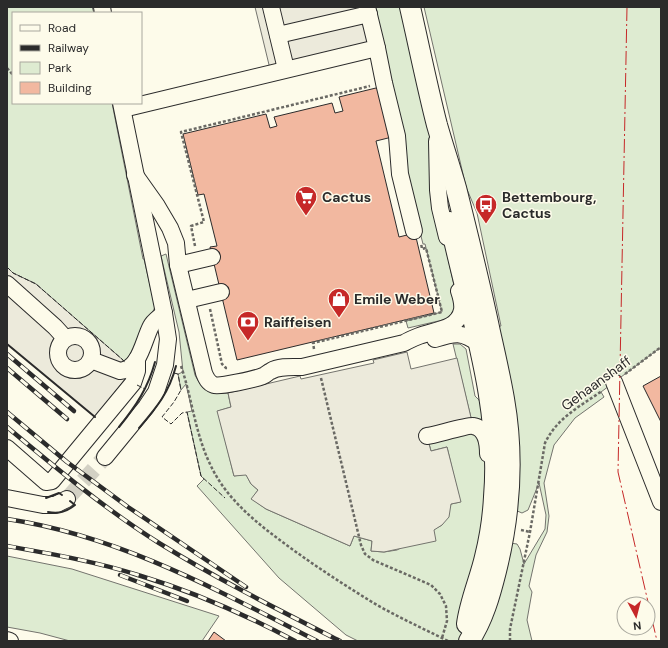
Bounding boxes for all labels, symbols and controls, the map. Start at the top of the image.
legend [12,12,142,104]
text: Road [48,20,76,36]
text: Railway [48,40,89,56]
text: Park [48,60,72,76]
text: Building [48,80,92,96]
supermarket icon: Cactus [293,184,319,217]
place label: Cactus [322,188,371,206]
place label: Bettembourg, Cactus [502,188,597,222]
bus stop icon: Bettembourg, Cactus [473,192,499,225]
shop icon: Emile Weber [326,286,352,319]
place label: Emile Weber [354,290,440,308]
bank icon: Raiffeisen [235,309,261,342]
place label: Raiffeisen [264,313,331,331]
street label: Gehaanshaff [557,351,635,414]
north arrow [616,596,656,636]
text: N [632,618,642,633]

